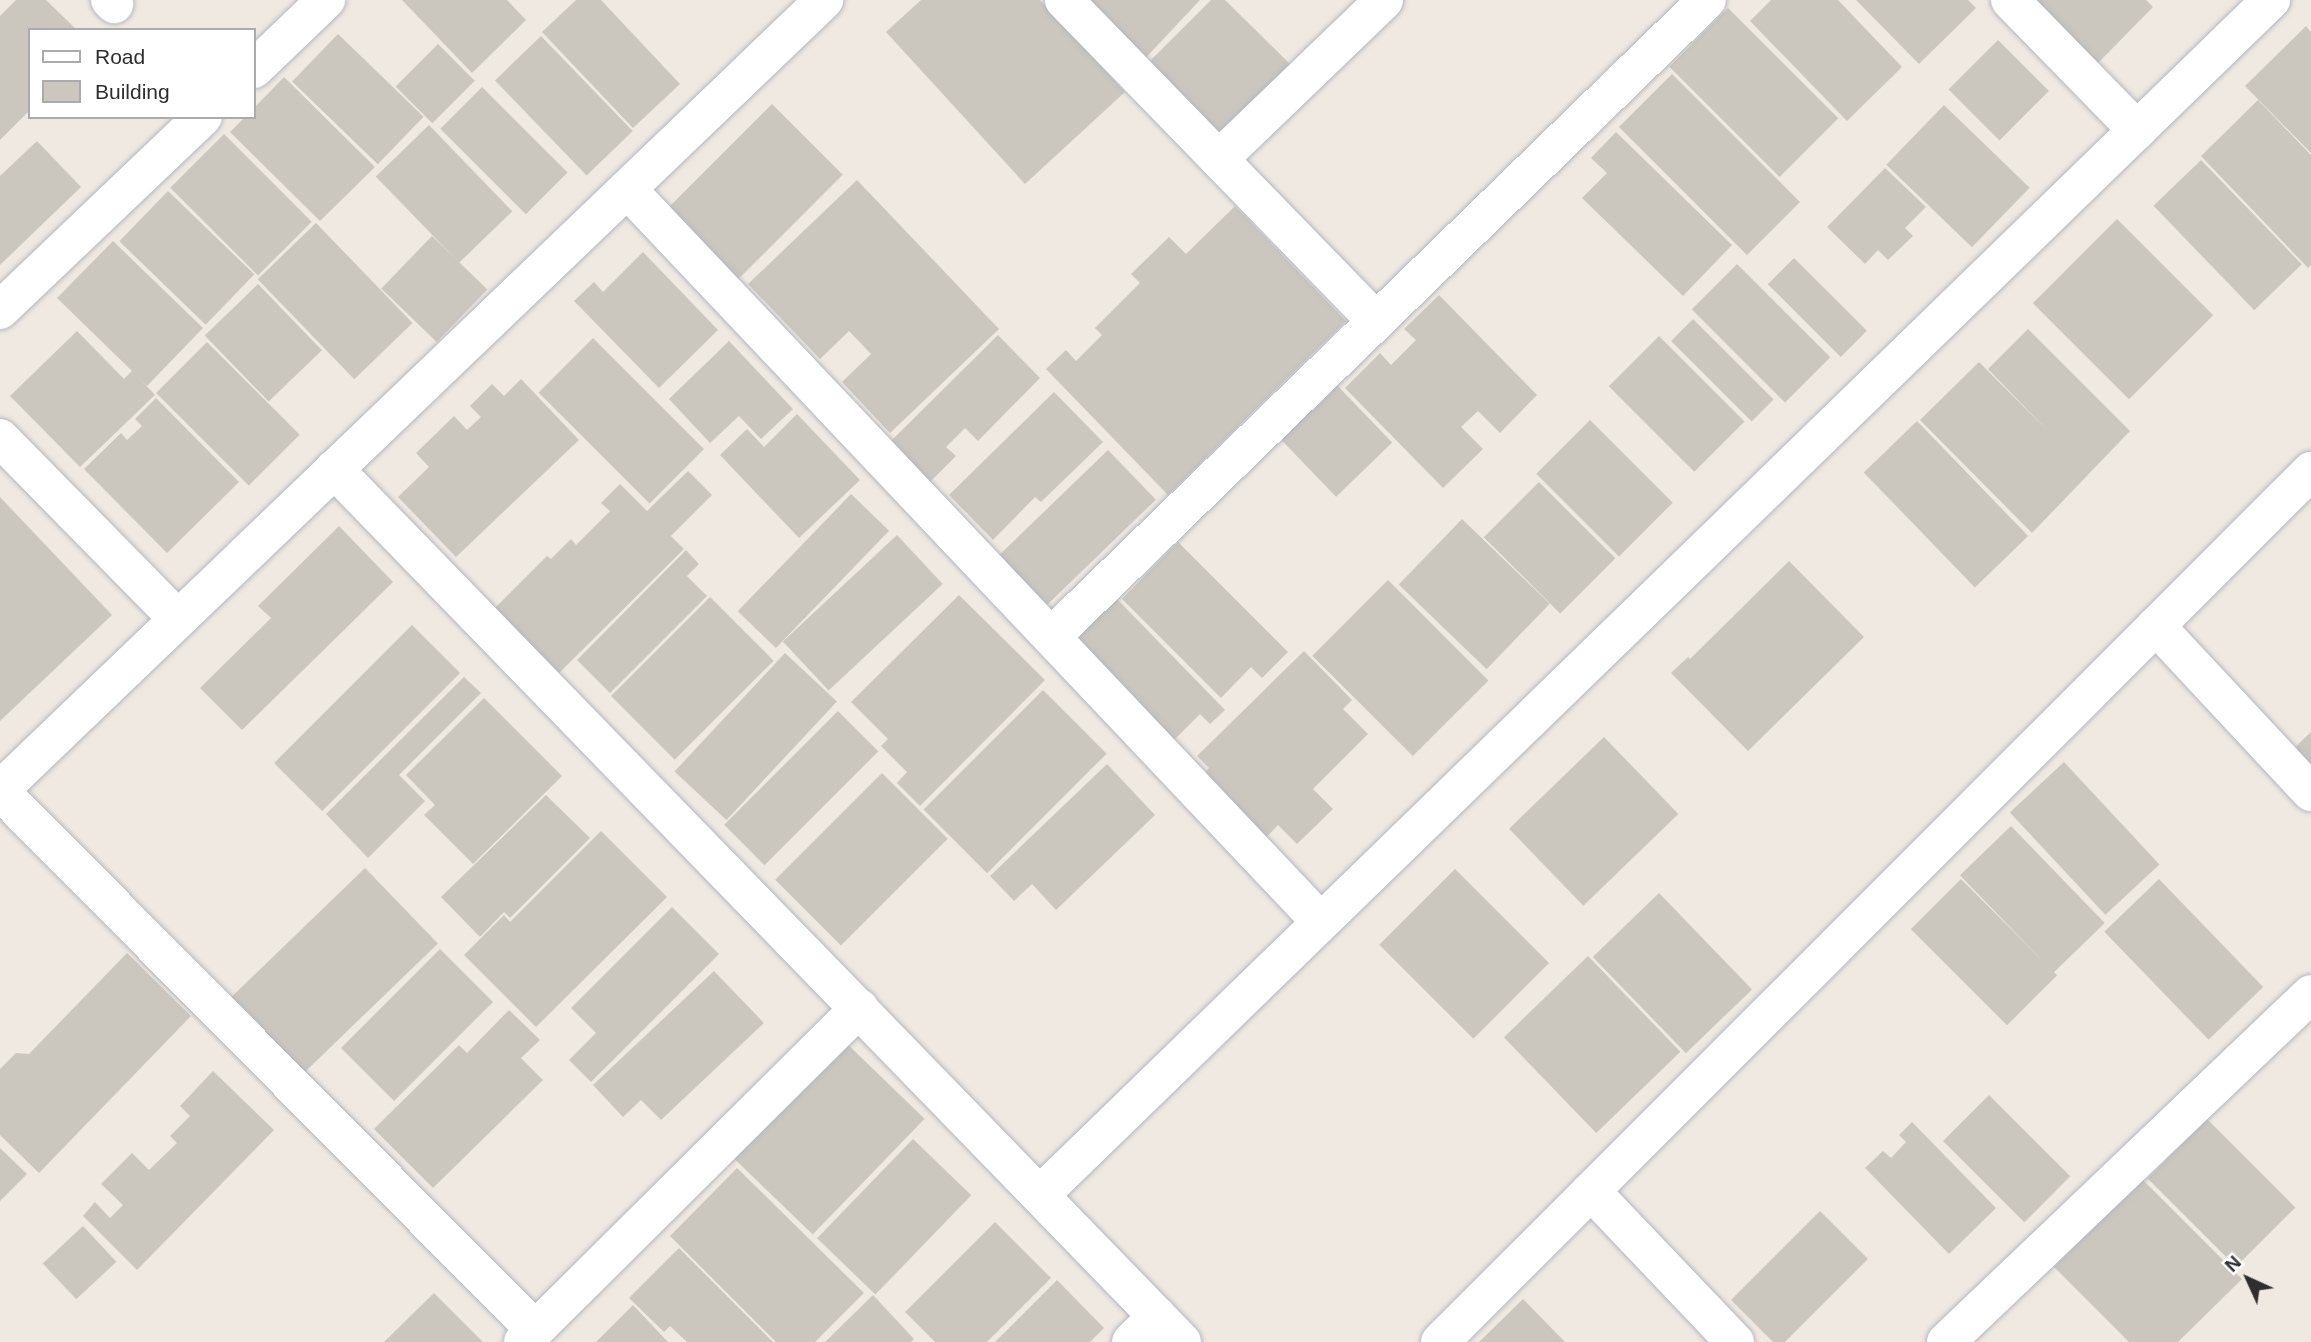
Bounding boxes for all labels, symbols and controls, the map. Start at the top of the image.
legend [28,28,256,119]
text: Road [95,45,145,68]
text: Building [95,80,170,103]
north arrow [2213,1244,2283,1314]
text: N [2221,1252,2245,1276]

